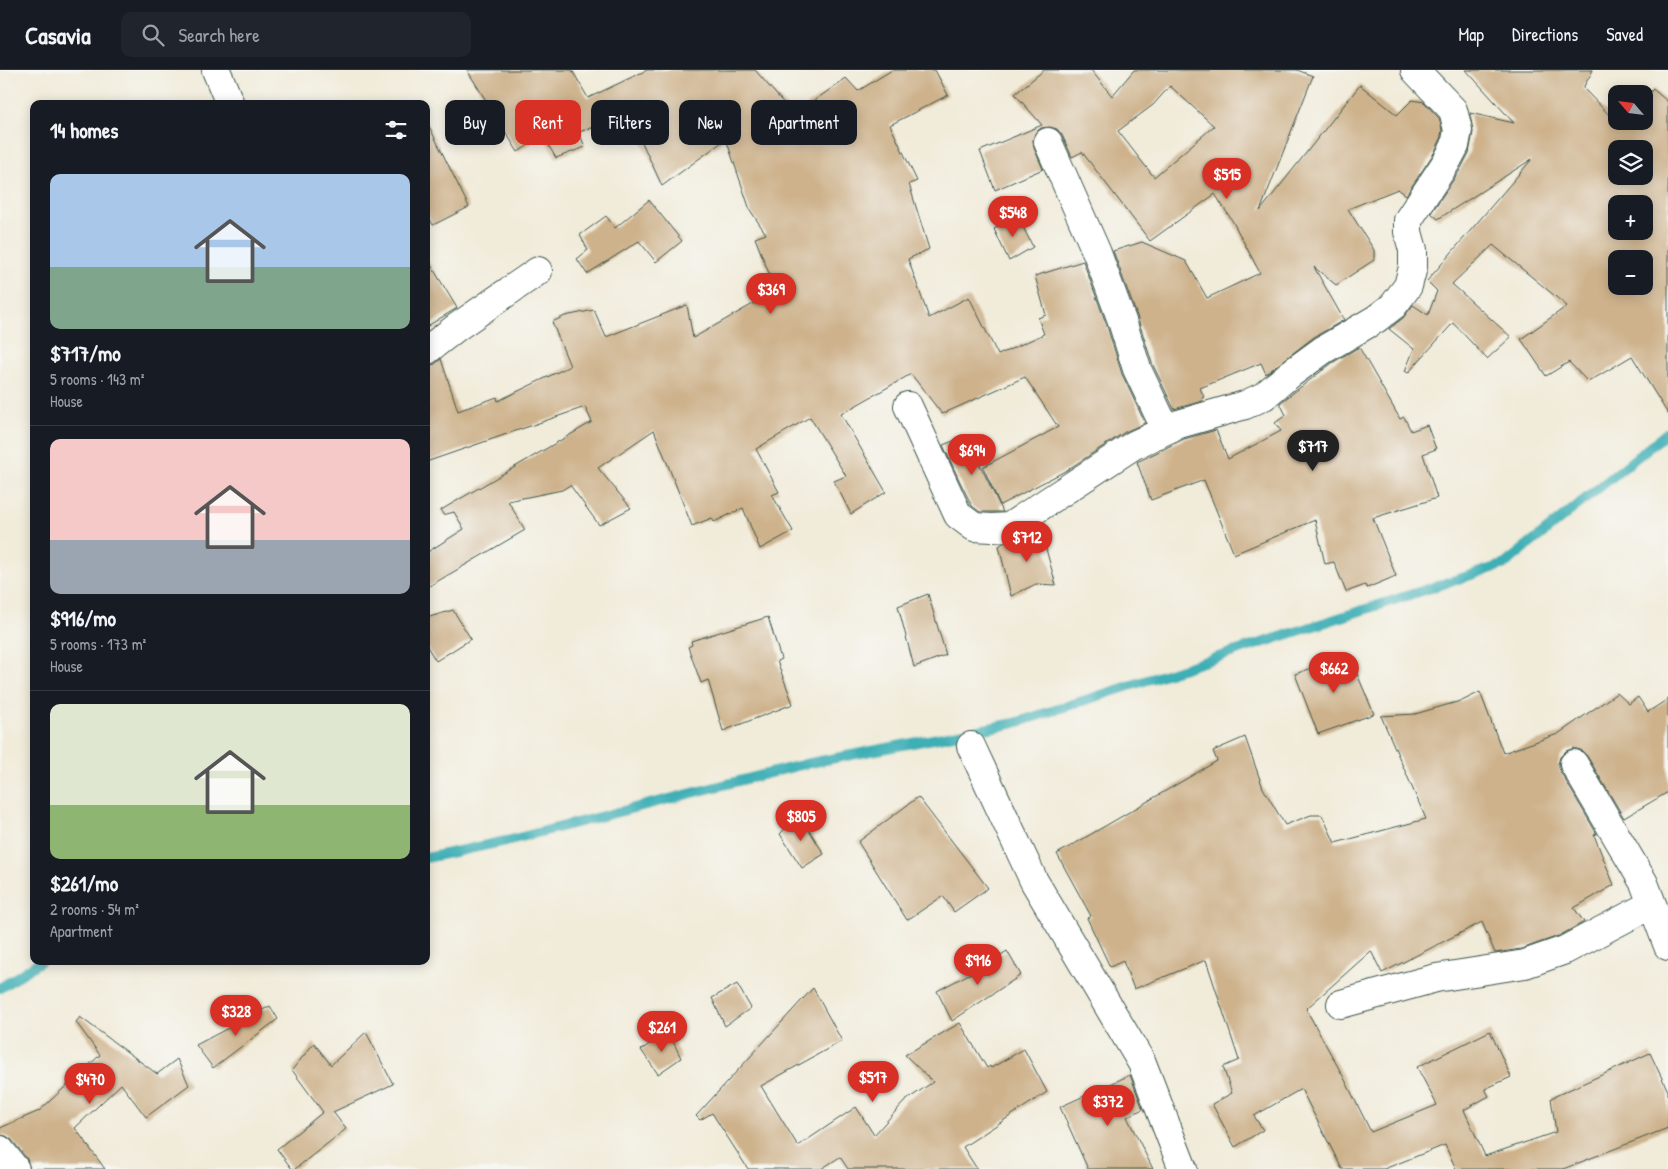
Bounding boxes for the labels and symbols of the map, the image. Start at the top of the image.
north arrow [1608,85,1652,130]
pin: $515 [1197,158,1257,200]
pin: $548 [983,196,1043,238]
pin: $369 [741,272,801,315]
pin: $717 [1283,430,1343,472]
pin: $694 [942,434,1002,476]
pin: $712 [997,520,1057,563]
pin: $662 [1304,652,1364,694]
pin: $805 [771,800,831,842]
pin: $916 [948,944,1008,986]
pin: $328 [206,994,266,1037]
pin: $261 [632,1010,692,1053]
pin: $517 [843,1060,903,1103]
pin: $470 [60,1062,120,1105]
pin: $372 [1078,1084,1138,1127]

